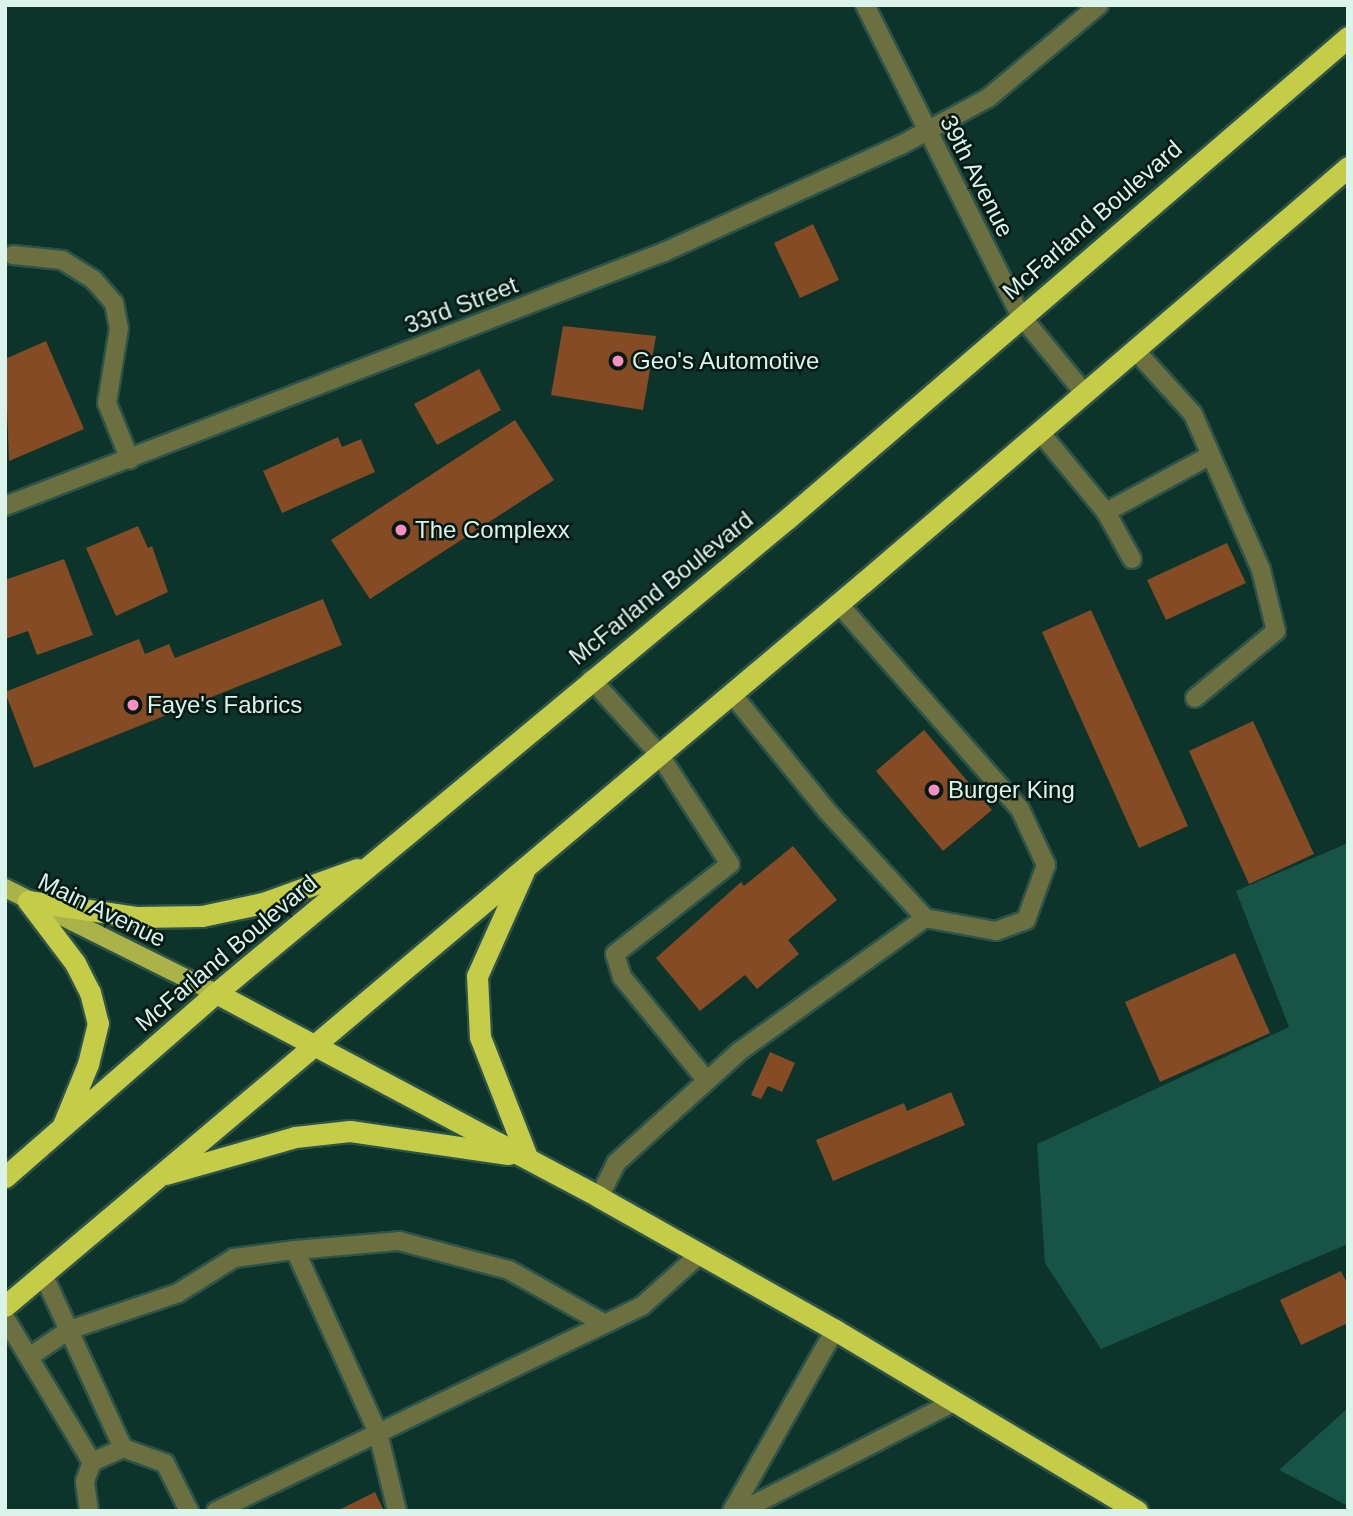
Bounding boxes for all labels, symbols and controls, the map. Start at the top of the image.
street label: 39th Avenue [934,110,1020,242]
street label: McFarland Boulevard [996,134,1188,306]
street label: 33rd Street [400,270,522,340]
place label: Geo's Automotive [632,347,821,375]
marker: Geo's Automotive [610,353,626,369]
street label: McFarland Boulevard [563,505,759,671]
place label: The Complexx [415,516,570,544]
marker: The Complexx [393,522,409,538]
place label: Faye's Fabrics [147,691,302,719]
marker: Faye's Fabrics [125,697,141,713]
place label: Burger King [948,776,1075,804]
marker: Burger King [926,782,942,798]
street label: Main Avenue [33,866,171,954]
street label: McFarland Boulevard [129,869,323,1037]

